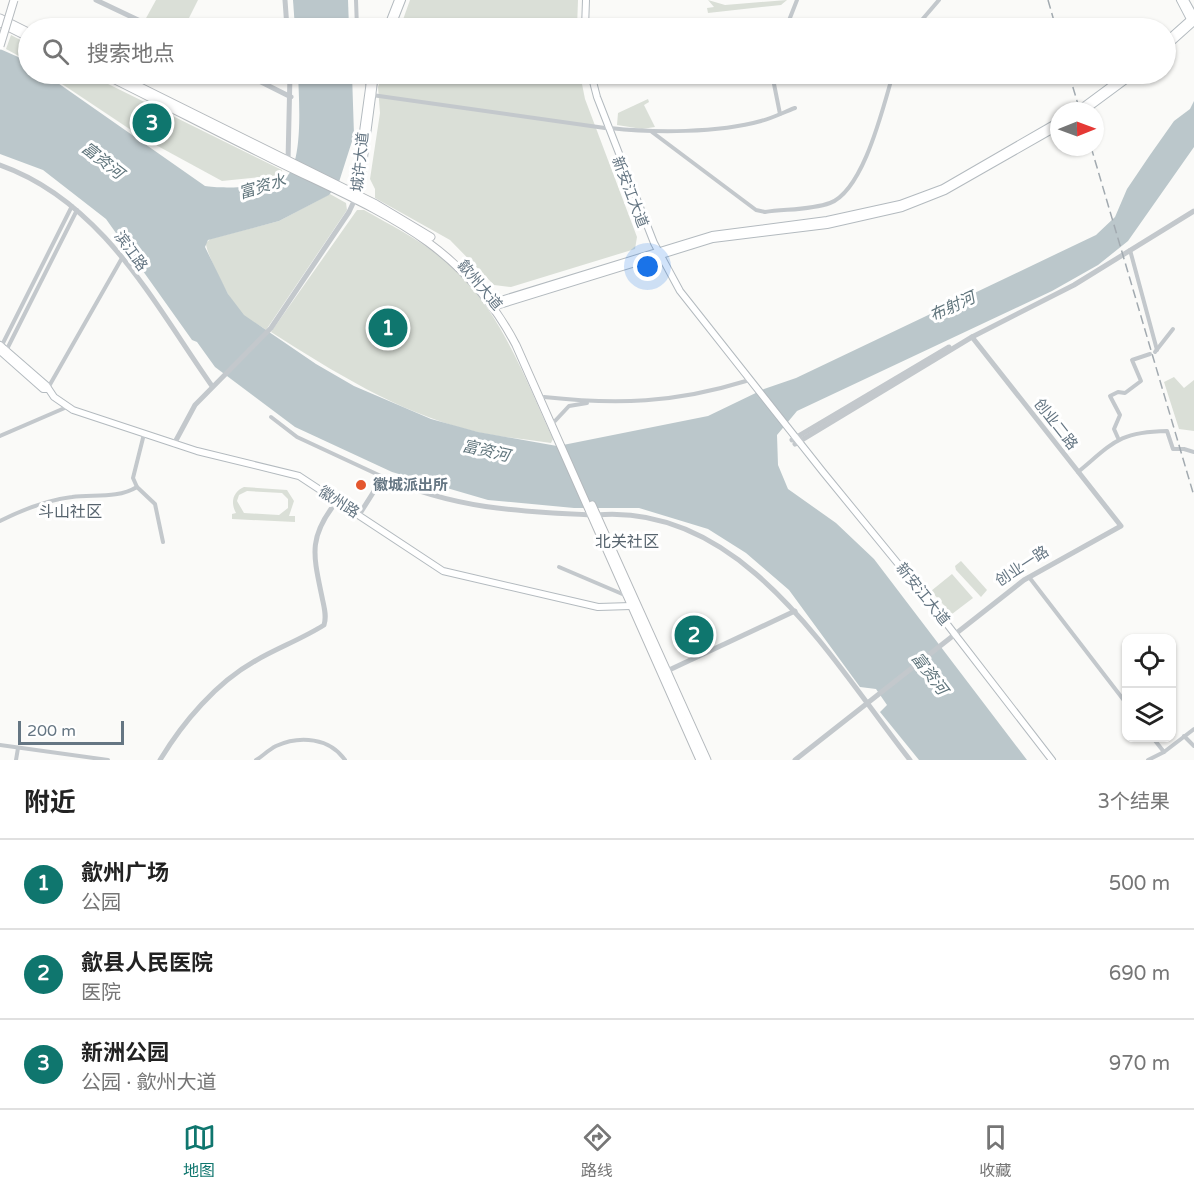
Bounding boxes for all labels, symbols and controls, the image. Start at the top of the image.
search box [18,18,1176,84]
icon: search [39,35,72,68]
text: 搜索地点 [87,41,175,67]
pin: 3 [132,100,172,146]
north arrow [1050,102,1104,156]
street label: 城许大道 [348,131,372,193]
water label: 富资河 [77,138,130,185]
street label: 新安江大道 [608,154,652,230]
water label: 富资水 [236,170,289,204]
street label: 滨江路 [110,228,152,274]
your location [633,252,662,281]
street label: 歙州大道 [454,256,506,314]
water label: 布射河 [926,286,981,326]
pin: 1 [368,306,408,350]
street label: 创业二路 [1030,395,1082,453]
water label: 富资河 [460,436,514,467]
place label: 徽城派出所 [373,476,448,494]
marker: 徽城派出所 [354,478,368,492]
street label: 徽州路 [315,482,363,522]
district label: 斗山社区 [38,502,102,522]
district label: 北关社区 [595,532,659,552]
street label: 创业一路 [992,542,1052,590]
street label: 新安江大道 [892,559,954,629]
pin: 2 [674,612,714,658]
map controls [1122,634,1176,742]
button: locate [1122,634,1176,688]
water label: 富资河 [907,648,953,701]
button: layers [1122,688,1176,742]
scale bar [18,718,124,746]
text: 200 m [27,721,76,741]
text: 附近 [24,787,76,818]
text: 3个结果 [1097,790,1170,814]
text: 歙州广场 [81,860,169,886]
text: 1 [37,872,50,896]
text: 500 m [1109,872,1170,896]
text: 公园 [81,891,121,915]
text: 歙县人民医院 [81,950,213,976]
text: 2 [37,962,50,986]
text: 690 m [1109,962,1170,986]
text: 医院 [81,981,121,1005]
text: 新洲公园 [81,1040,169,1066]
text: 3 [37,1052,50,1076]
text: 970 m [1109,1052,1170,1076]
text: 公园 · 歙州大道 [81,1071,217,1095]
tab: 地图 [183,1121,216,1181]
tab: 路线 [581,1121,614,1181]
tab: 收藏 [979,1121,1012,1181]

